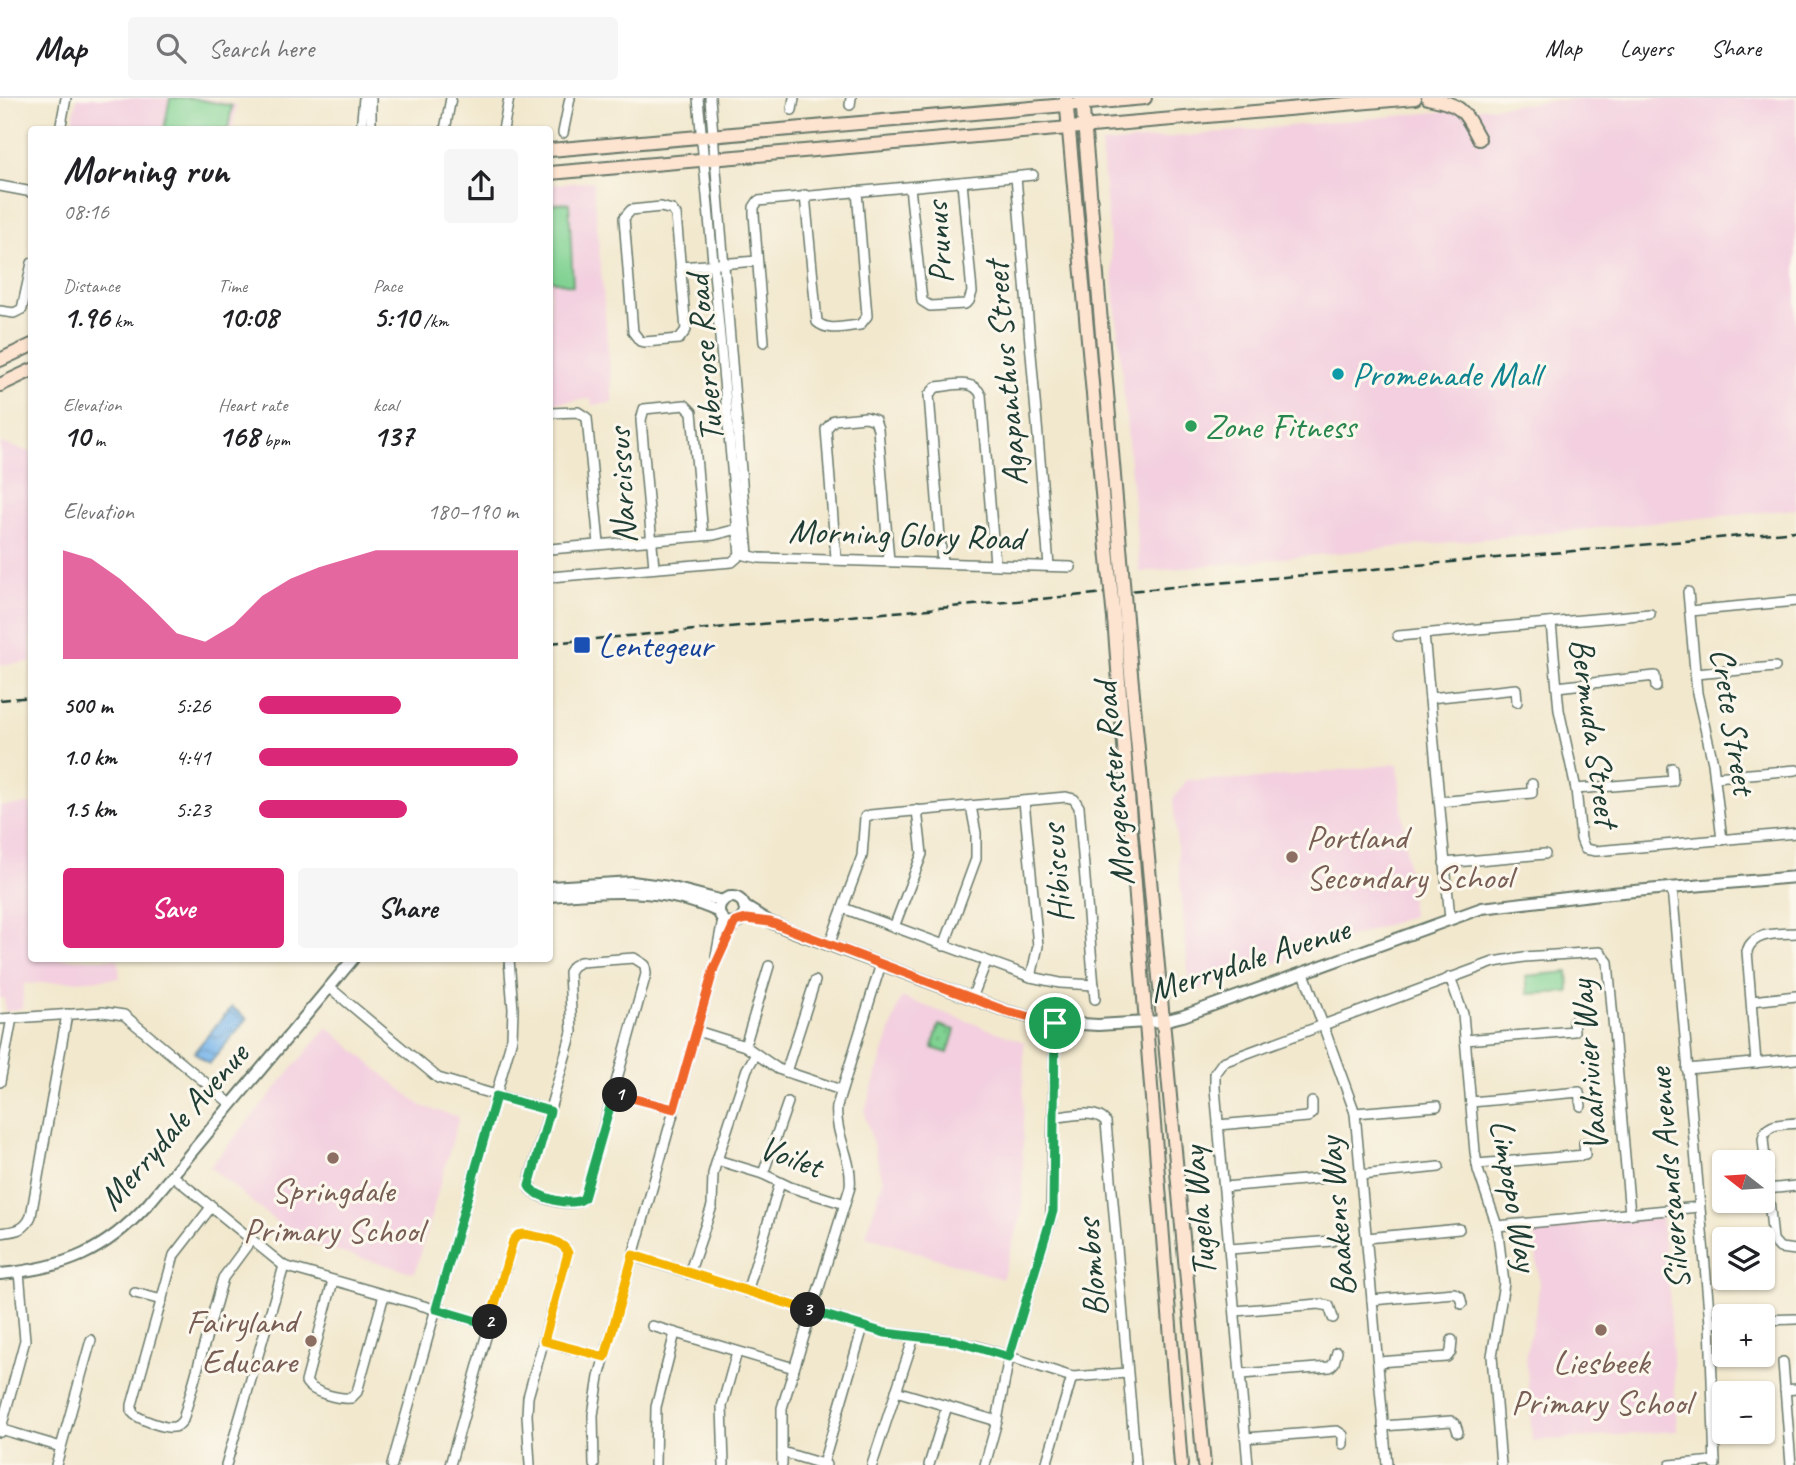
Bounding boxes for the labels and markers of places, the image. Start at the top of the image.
place label: Promenade Mall [1352,352,1547,397]
marker: Promenade Mall [1330,366,1346,382]
place label: Zone Fitness [1205,404,1359,449]
marker: Zone Fitness [1183,418,1199,434]
place label: Lentegeur [598,623,716,668]
marker: Lentegeur [572,635,592,655]
place label: Portland Secondary School [1306,815,1518,900]
marker: Portland Secondary School [1284,849,1300,865]
pin [1025,993,1085,1053]
pin: 1 [602,1077,638,1112]
marker: Springdale Primary School [325,1150,341,1166]
place label: Springdale Primary School [243,1168,429,1253]
pin: 3 [790,1292,826,1328]
place label: Fairyland Educare [186,1299,302,1384]
pin: 2 [472,1304,508,1340]
marker: Liesbeek Primary School [1593,1322,1609,1338]
marker: Fairyland Educare [303,1333,319,1349]
place label: Liesbeek Primary School [1511,1340,1697,1425]

